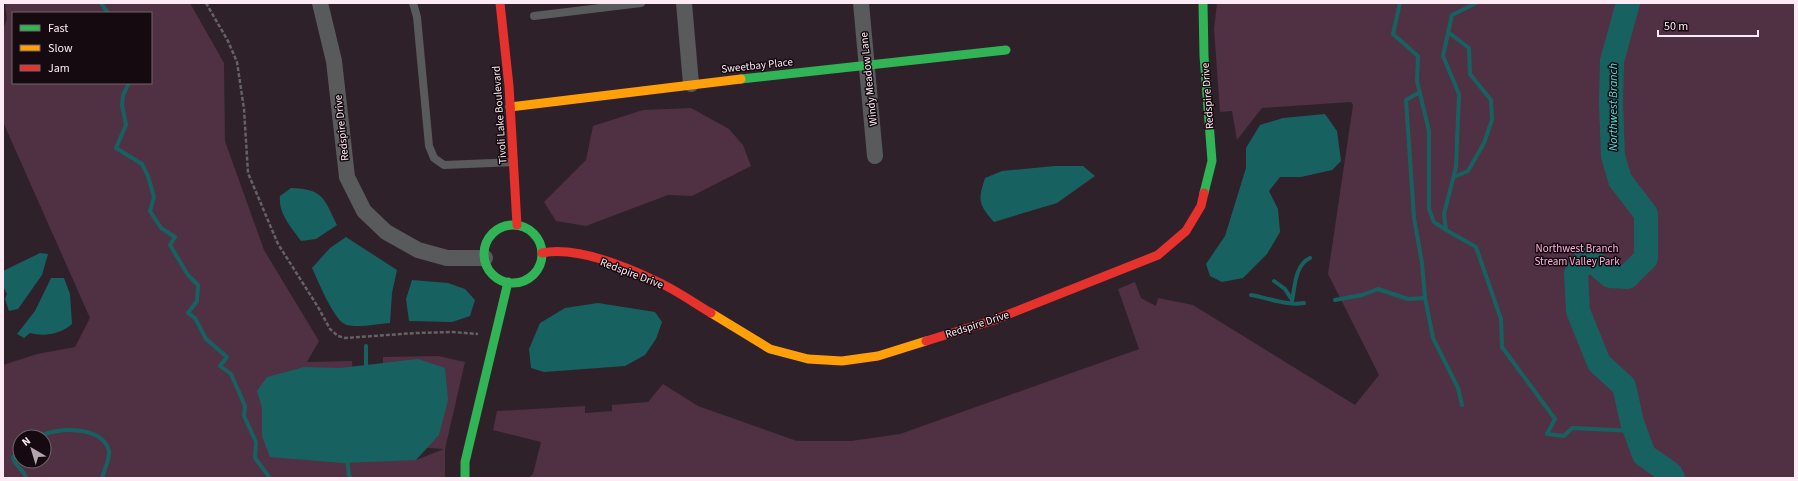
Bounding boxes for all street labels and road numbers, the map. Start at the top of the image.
street label: Windy Meadow Lane [856,31,881,127]
street label: Sweetbay Place [721,54,794,77]
street label: Redspire Drive [1198,62,1217,130]
street label: Tivoli Lake Boulevard [489,65,510,164]
street label: Redspire Drive [331,94,352,162]
street label: Redspire Drive [598,255,666,293]
street label: Redspire Drive [943,307,1012,342]

